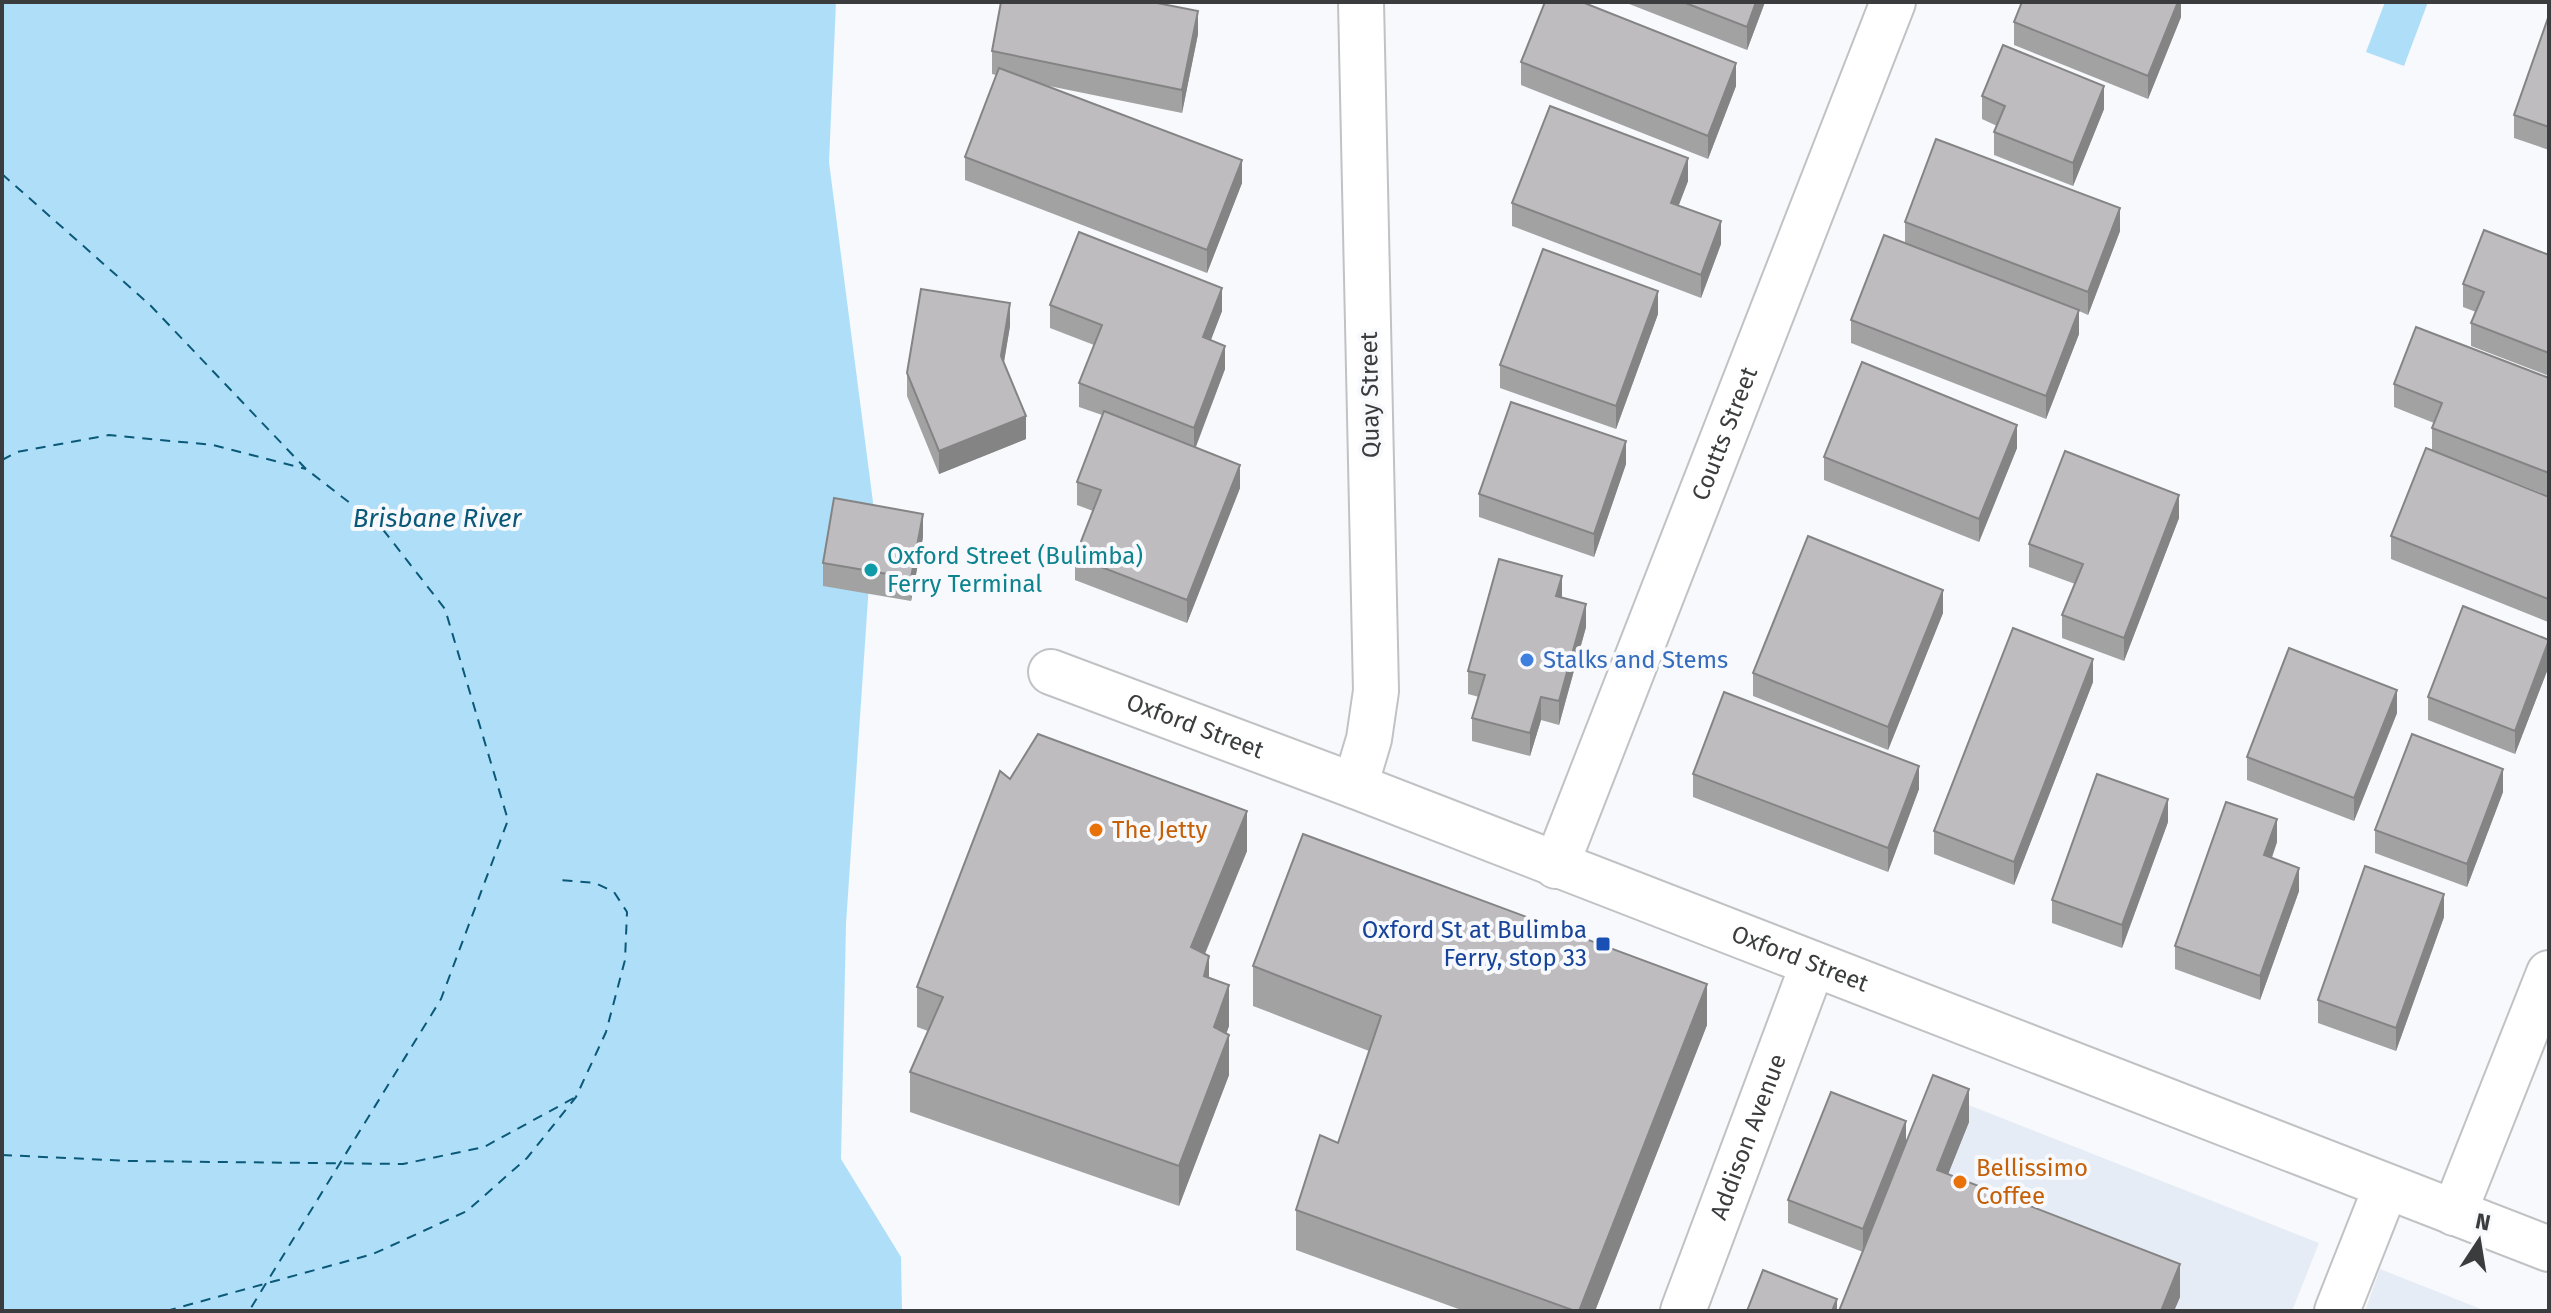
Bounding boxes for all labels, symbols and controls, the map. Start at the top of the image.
street label: Quay Street [1355,331,1385,459]
street label: Coutts Street [1686,363,1763,505]
water label: Brisbane River [353,503,522,534]
place label: Oxford Street (Bulimba) Ferry Terminal [887,542,1143,598]
marker: Oxford Street (Bulimba) Ferry Terminal [862,561,880,579]
place label: Stalks and Stems [1543,646,1728,674]
marker: Stalks and Stems [1518,651,1536,669]
street label: Oxford Street [1123,688,1268,765]
place label: The Jetty [1112,816,1208,844]
marker: The Jetty [1087,821,1105,839]
place label: Oxford St at Bulimba Ferry, stop 33 [1362,916,1587,972]
street label: Oxford Street [1728,919,1873,998]
marker: Oxford St at Bulimba Ferry, stop 33 [1594,935,1612,953]
street label: Addison Avenue [1705,1050,1792,1224]
place label: Bellissimo Coffee [1976,1154,2088,1210]
marker: Bellissimo Coffee [1951,1173,1969,1191]
north arrow [2439,1201,2519,1281]
text: N [2473,1207,2493,1237]

